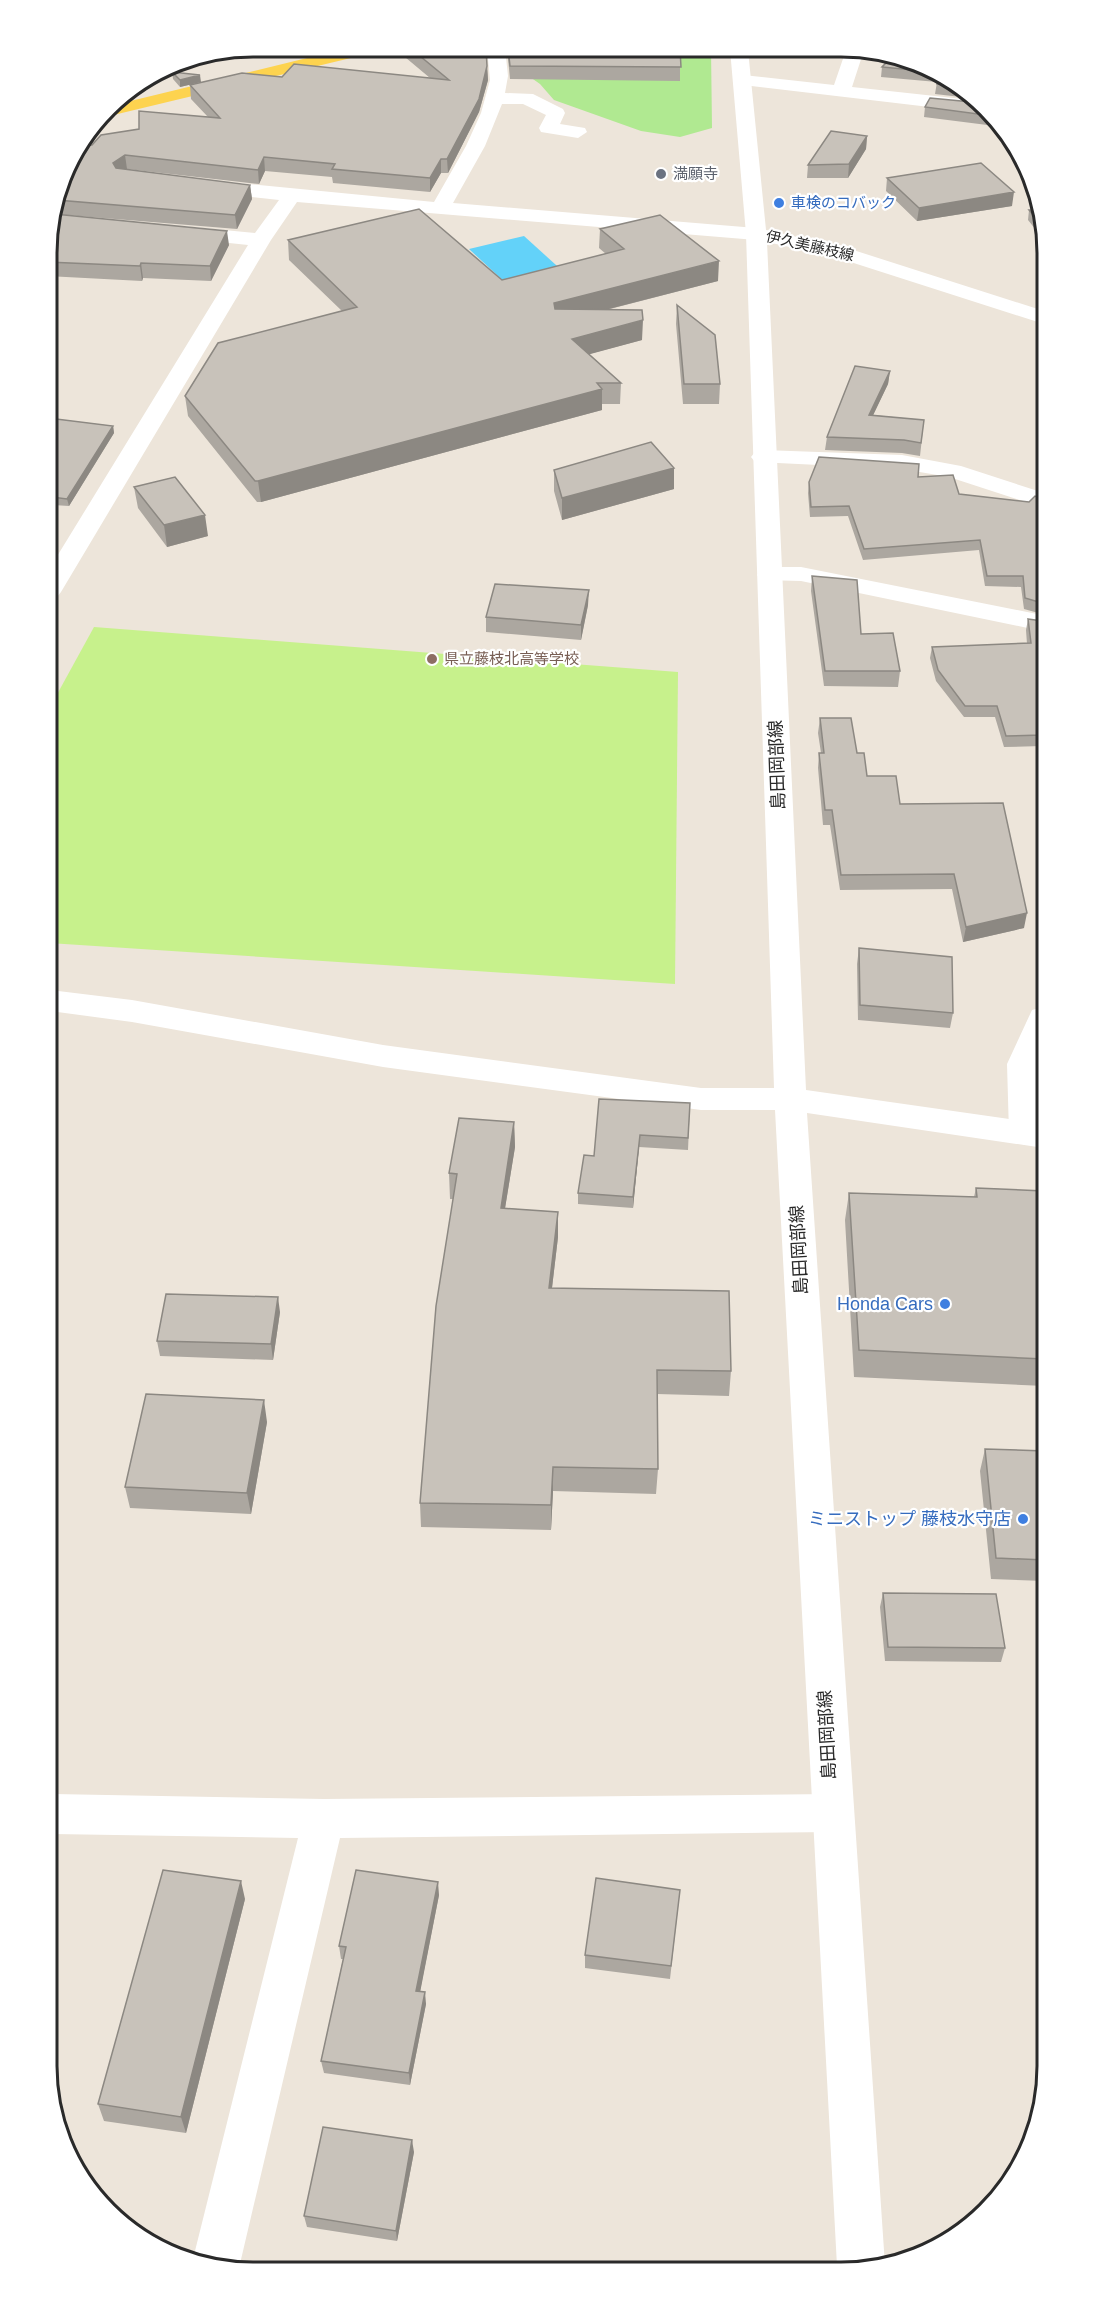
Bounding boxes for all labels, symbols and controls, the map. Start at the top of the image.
place label: 満願寺 [673,165,718,182]
marker: 満願寺 [654,167,668,181]
place label: 車検のコバック [791,194,896,211]
marker: 車検のコバック [772,196,786,210]
street label: 伊久美藤枝線 [764,227,856,264]
place label: 県立藤枝北高等学校 [444,650,579,667]
marker: 県立藤枝北高等学校 [425,652,439,666]
street label: 島田岡部線 [765,720,789,810]
street label: 島田岡部線 [787,1205,811,1295]
place label: Honda Cars [837,1294,933,1314]
marker: Honda Cars [938,1297,952,1311]
place label: ミニストップ 藤枝水守店 [808,1509,1011,1529]
marker: ミニストップ 藤枝水守店 [1016,1512,1030,1526]
street label: 島田岡部線 [815,1690,839,1780]

